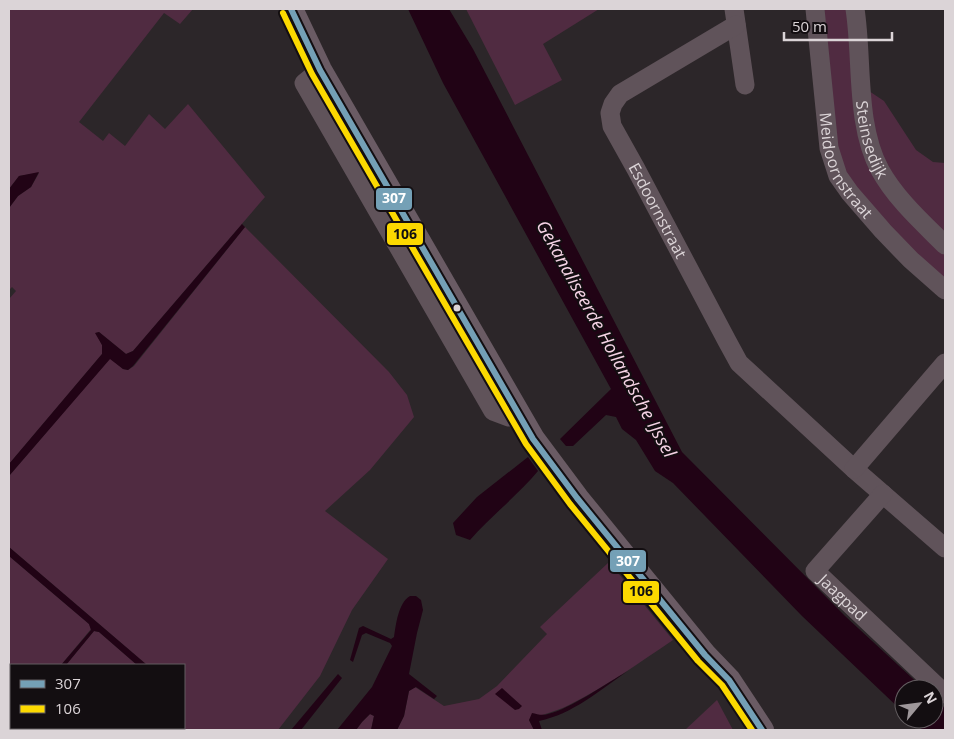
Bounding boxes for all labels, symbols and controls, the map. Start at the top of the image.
scale bar [784,10,892,42]
text: 50 m [792,16,827,36]
street label: Steinsedijk [851,99,894,183]
street label: Meidoornstraat [814,111,878,223]
street label: Esdoornstraat [624,159,692,262]
line badge: 307 [375,187,413,211]
text: 307 [382,188,406,207]
water label: Gekanaliseerde Hollandsche IJssel [531,216,682,462]
line badge: 106 [386,222,424,246]
text: 106 [393,224,417,243]
unlabelled marker [452,303,462,313]
line badge: 307 [609,549,647,573]
text: 307 [616,551,640,570]
street label: Jaagpad [812,568,872,626]
line badge: 106 [622,580,660,604]
text: 106 [629,581,653,600]
legend [10,664,185,729]
text: 307 [55,673,81,693]
north arrow [894,679,944,729]
text: N [920,688,942,707]
text: 106 [55,698,81,718]

